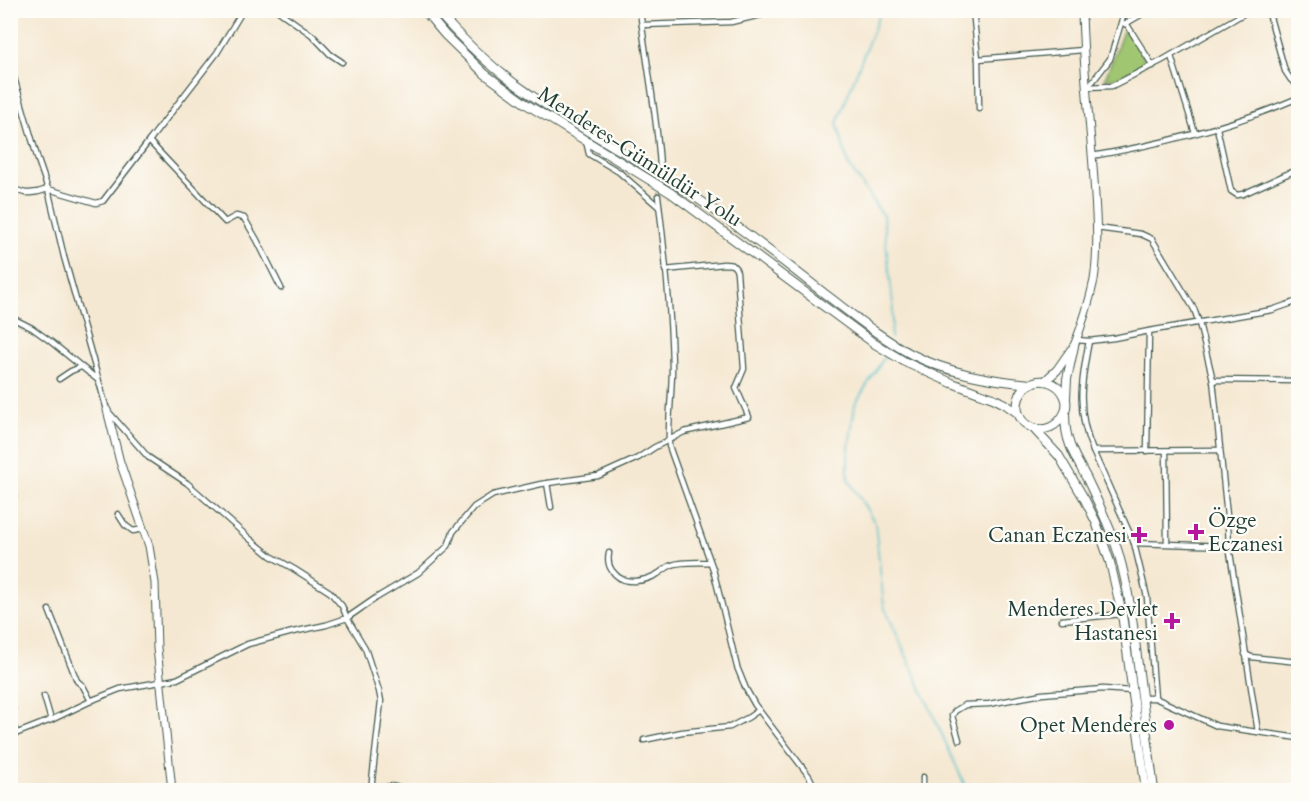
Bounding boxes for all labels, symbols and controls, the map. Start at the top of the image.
street label: Menderes-Gümüldür Yolu [532,80,748,234]
place label: Özge Eczanesi [1208,506,1283,559]
place label: Canan Eczanesi [988,521,1127,550]
marker: Özge Eczanesi [1189,525,1203,539]
marker: Canan Eczanesi [1132,528,1146,542]
place label: Menderes Devlet Hastanesi [1007,595,1158,648]
marker: Menderes Devlet Hastanesi [1163,612,1181,630]
place label: Opet Menderes [1020,711,1157,740]
marker: Opet Menderes [1162,718,1176,732]

